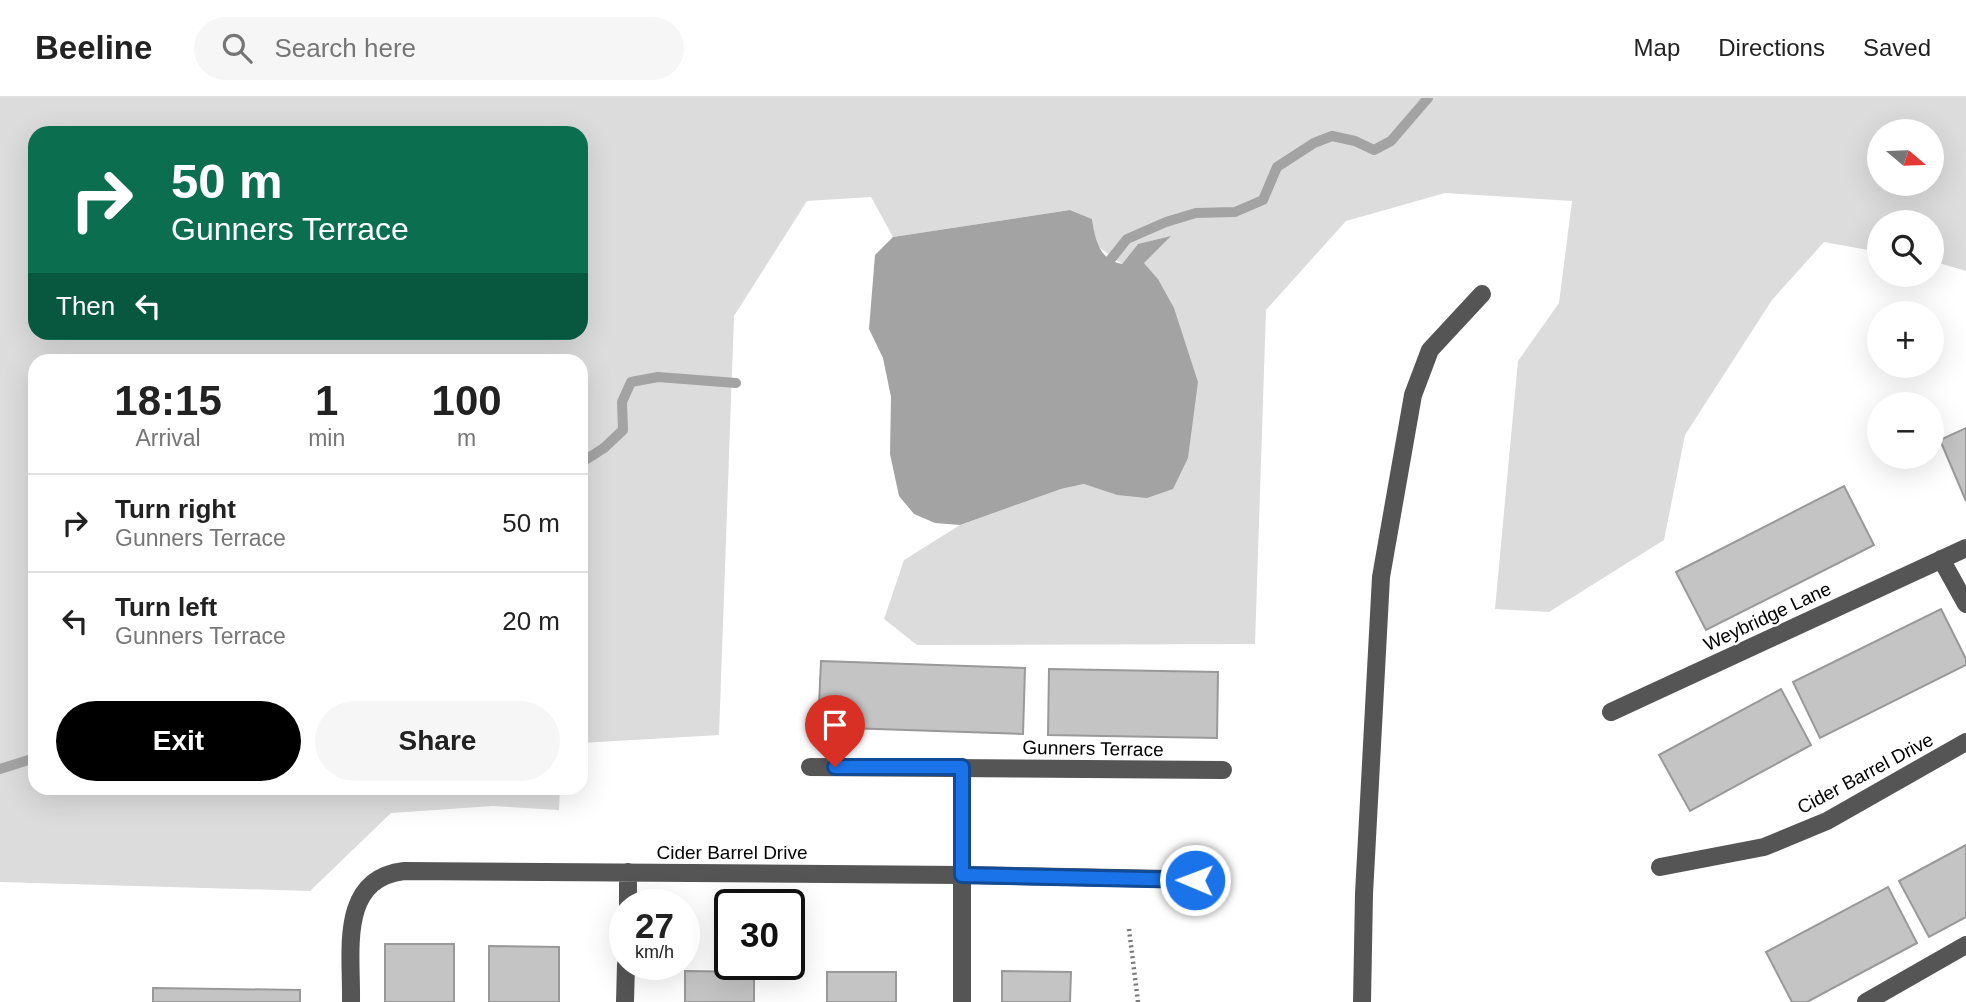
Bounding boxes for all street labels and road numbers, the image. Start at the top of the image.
street label: Weybridge Lane [1700,578,1834,655]
street label: Cider Barrel Drive [1794,729,1937,818]
street label: Gunners Terrace [1022,737,1164,760]
street label: Cider Barrel Drive [657,842,807,863]

